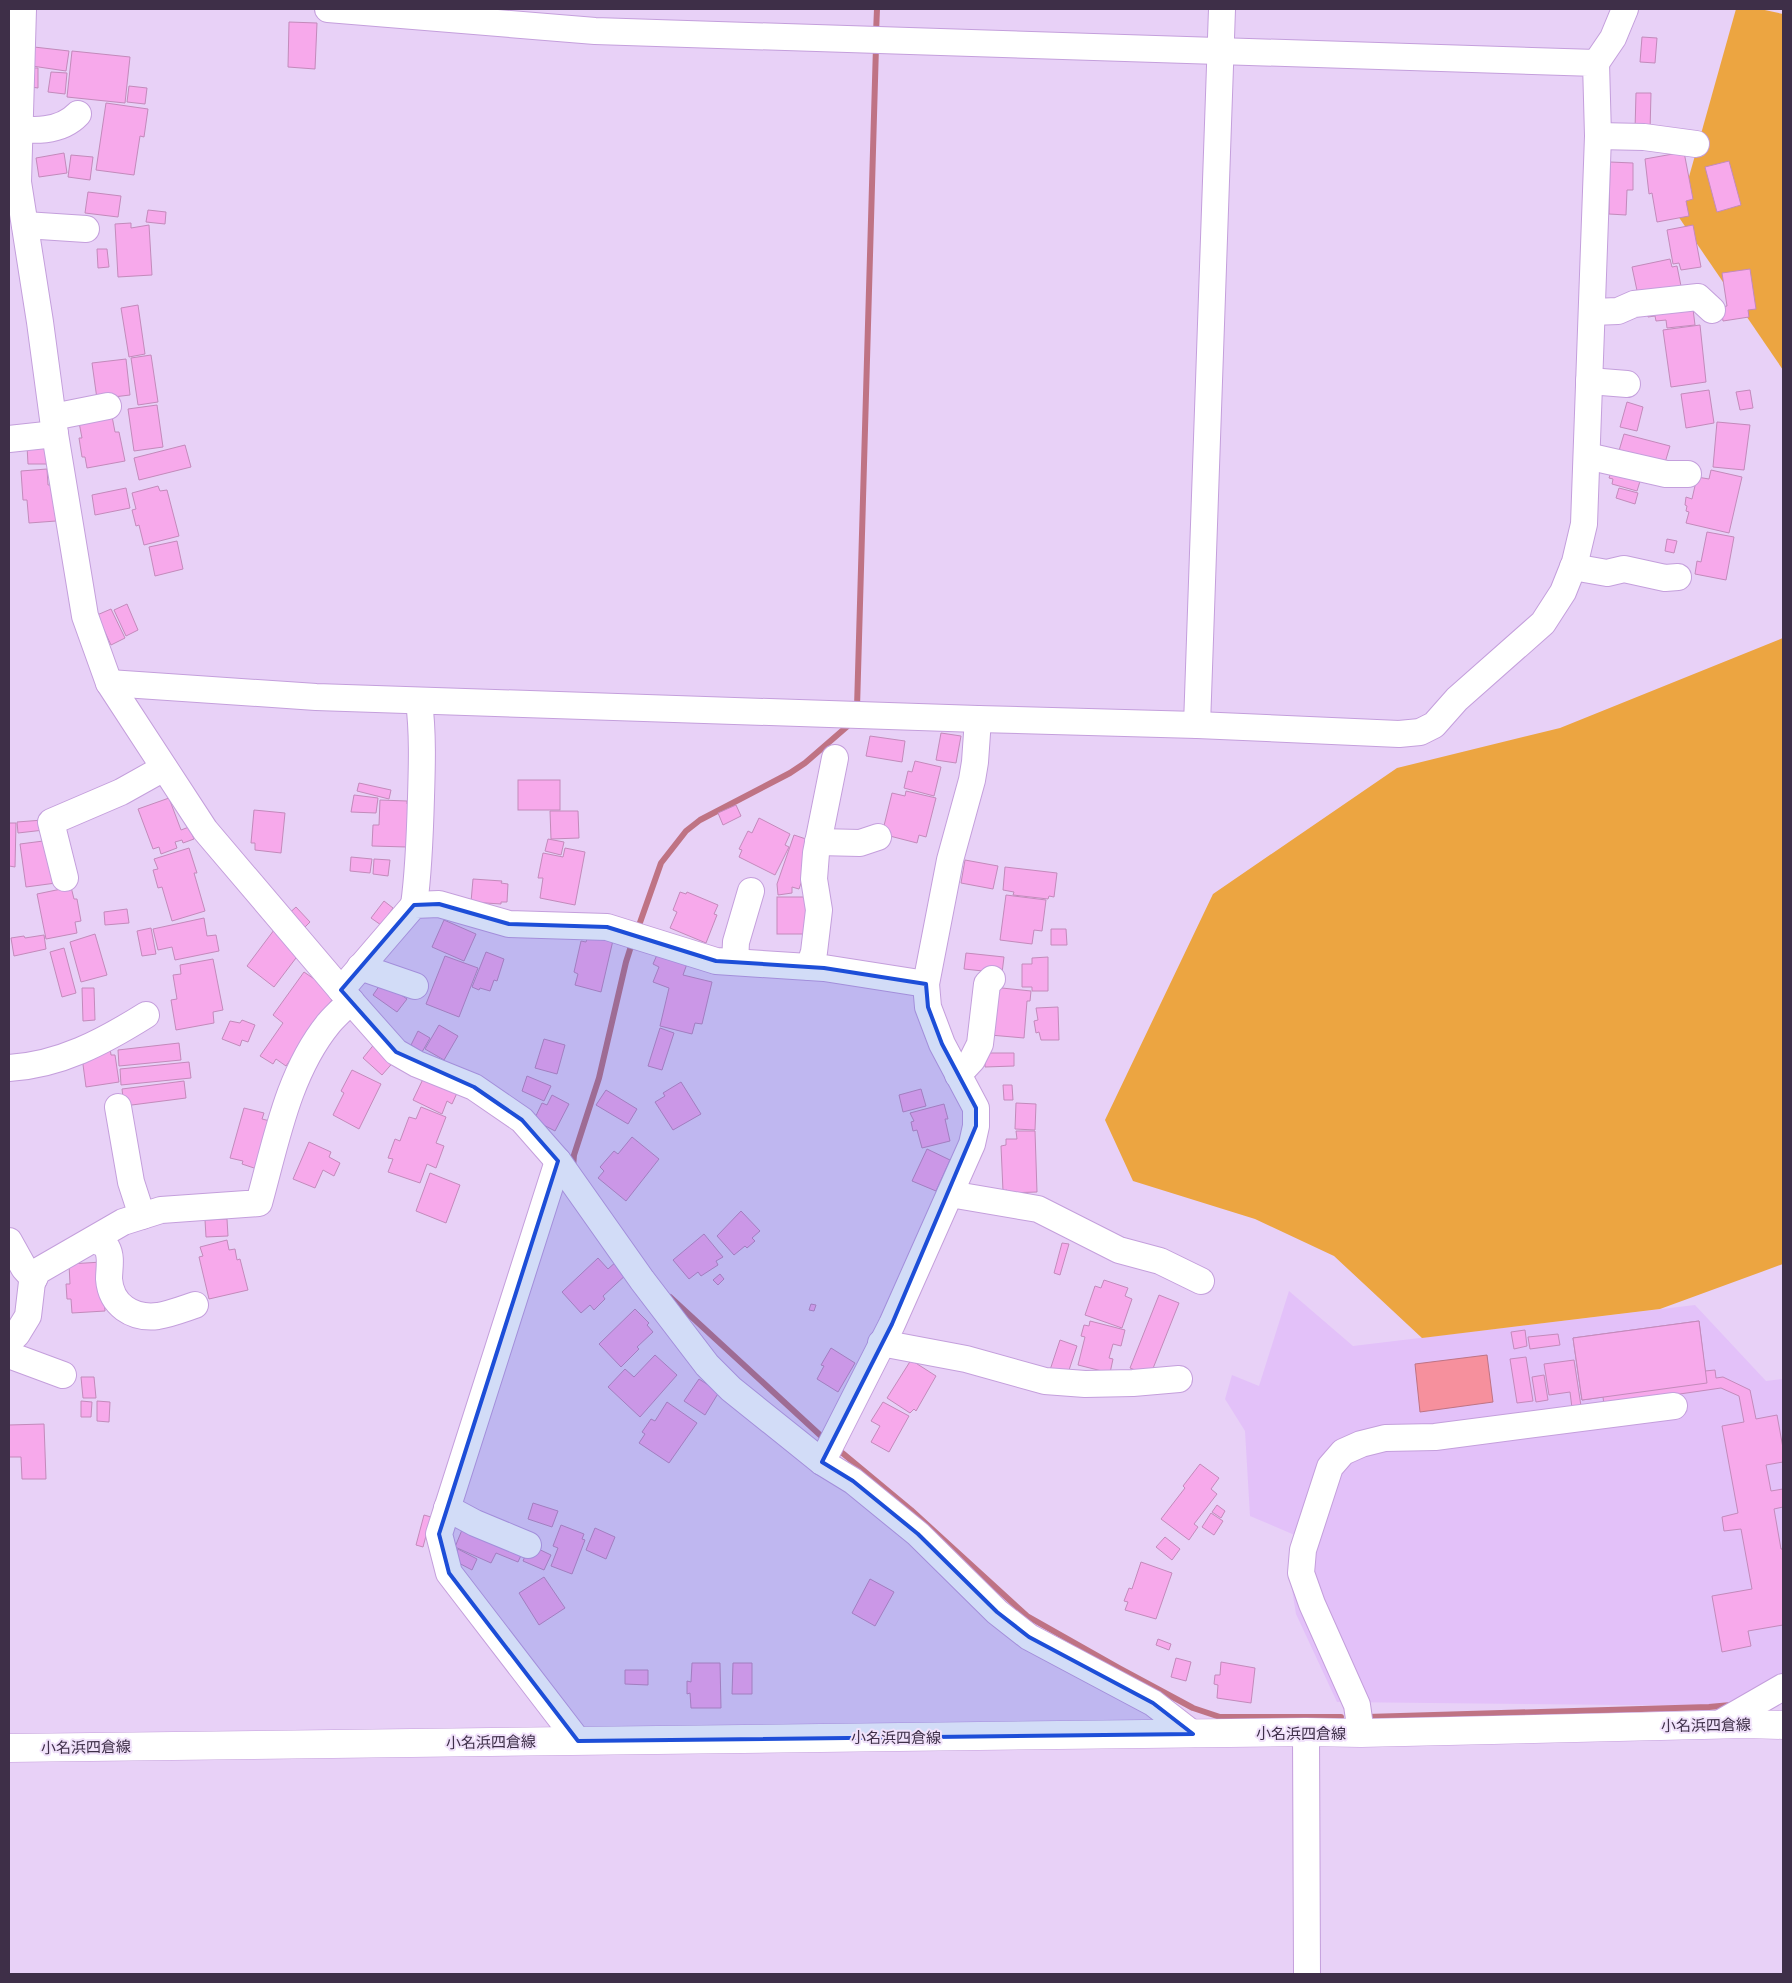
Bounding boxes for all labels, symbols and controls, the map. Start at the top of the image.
street label: 小名浜四倉線 [1661,1715,1751,1735]
street label: 小名浜四倉線 [1256,1724,1346,1743]
street label: 小名浜四倉線 [851,1728,941,1747]
street label: 小名浜四倉線 [446,1732,536,1752]
street label: 小名浜四倉線 [41,1737,131,1757]

